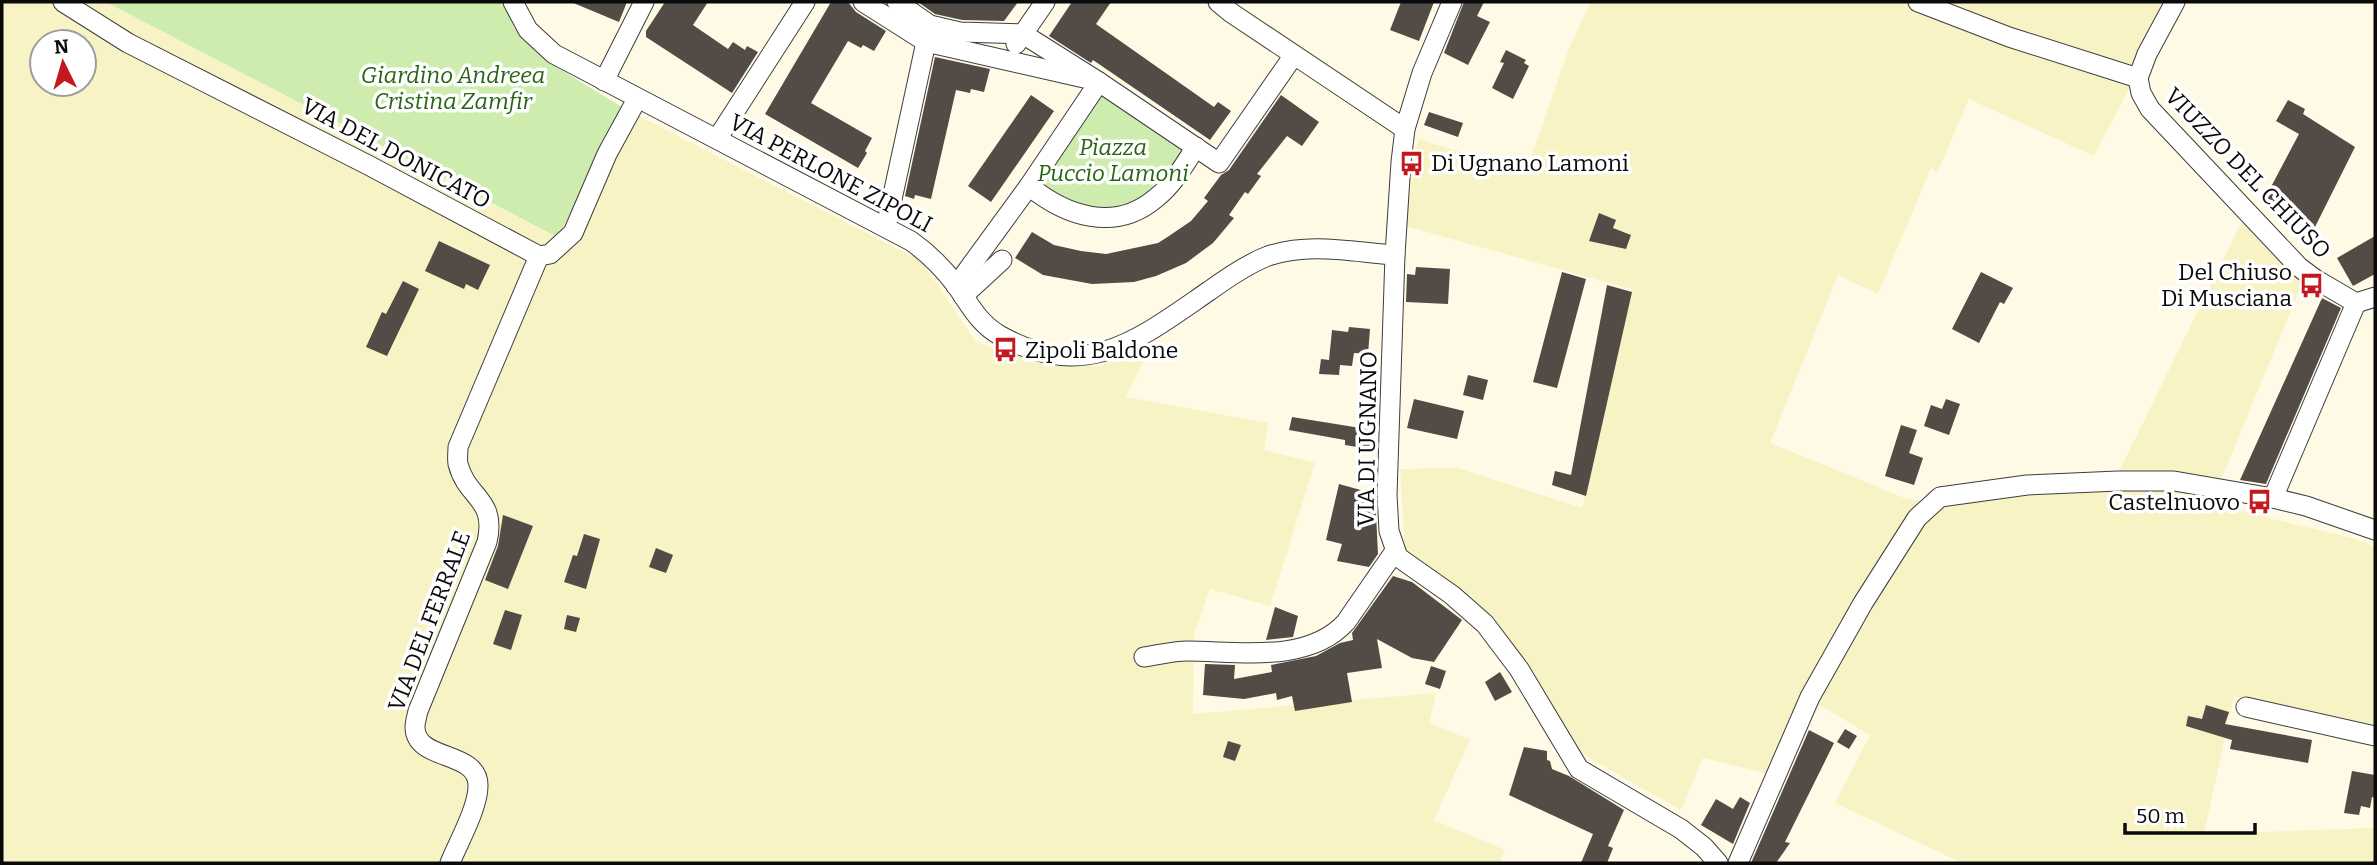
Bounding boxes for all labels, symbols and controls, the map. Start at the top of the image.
north arrow [28,28,98,98]
text: N [53,34,70,59]
park label: Giardino Andreea Cristina Zamfir [361,61,545,115]
street label: VIUZZO DEL CHIUSO [2159,82,2337,264]
street label: VIA DEL DONICATO [297,91,495,215]
street label: VIA PERLONE ZIPOLI [725,108,937,238]
park label: Piazza Puccio Lamoni [1037,133,1189,187]
bus stop icon: Di Ugnano Lamoni [1397,149,1425,177]
place label: Di Ugnano Lamoni [1431,149,1629,177]
place label: Del Chiuso Di Musciana [2161,258,2292,312]
bus stop icon: Del Chiuso Di Musciana [2298,271,2326,299]
bus stop icon: Zipoli Baldone [991,336,1019,364]
place label: Zipoli Baldone [1025,336,1178,364]
street label: VIA DI UGNANO [1351,351,1383,527]
place label: Castelnuovo [2108,488,2240,516]
bus stop icon: Castelnuovo [2246,488,2274,516]
street label: VIA DEL FERRALE [382,527,476,715]
scale bar [2125,792,2254,836]
text: 50 m [2136,803,2185,829]

